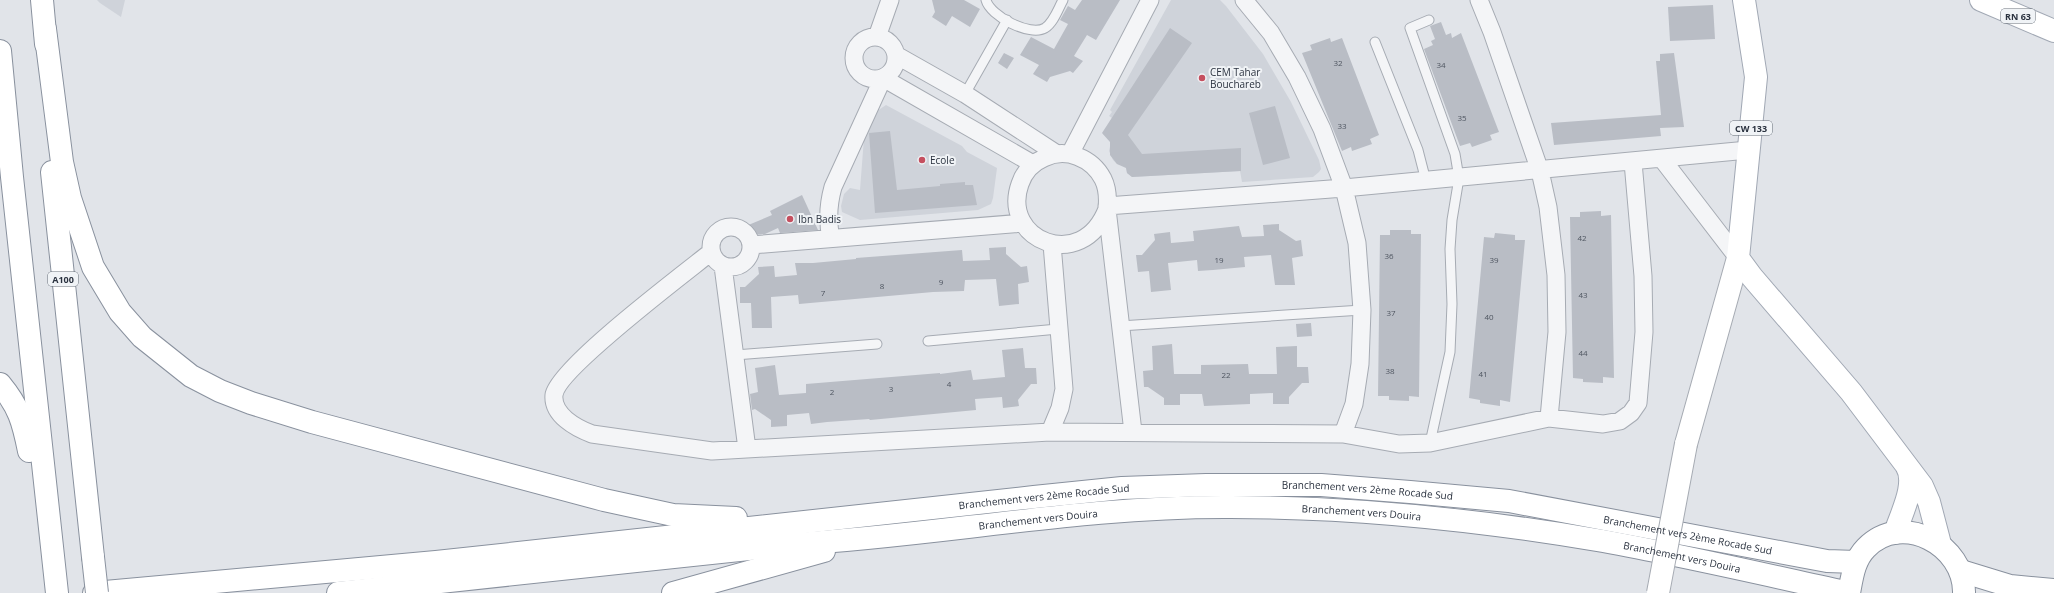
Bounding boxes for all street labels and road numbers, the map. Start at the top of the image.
road number: RN 63 [2001,9,2035,23]
road number: CW 133 [1730,121,1772,135]
road number: A100 [48,272,78,286]
street label: Branchement vers 2ème Rocade Sud [1282,478,1454,503]
street label: Branchement vers 2ème Rocade Sud [958,481,1130,512]
street label: Branchement vers Douira [1301,501,1422,523]
street label: Branchement vers Douira [978,506,1098,533]
street label: Branchement vers 2ème Rocade Sud [1602,512,1773,558]
street label: Branchement vers Douira [1622,538,1742,576]

